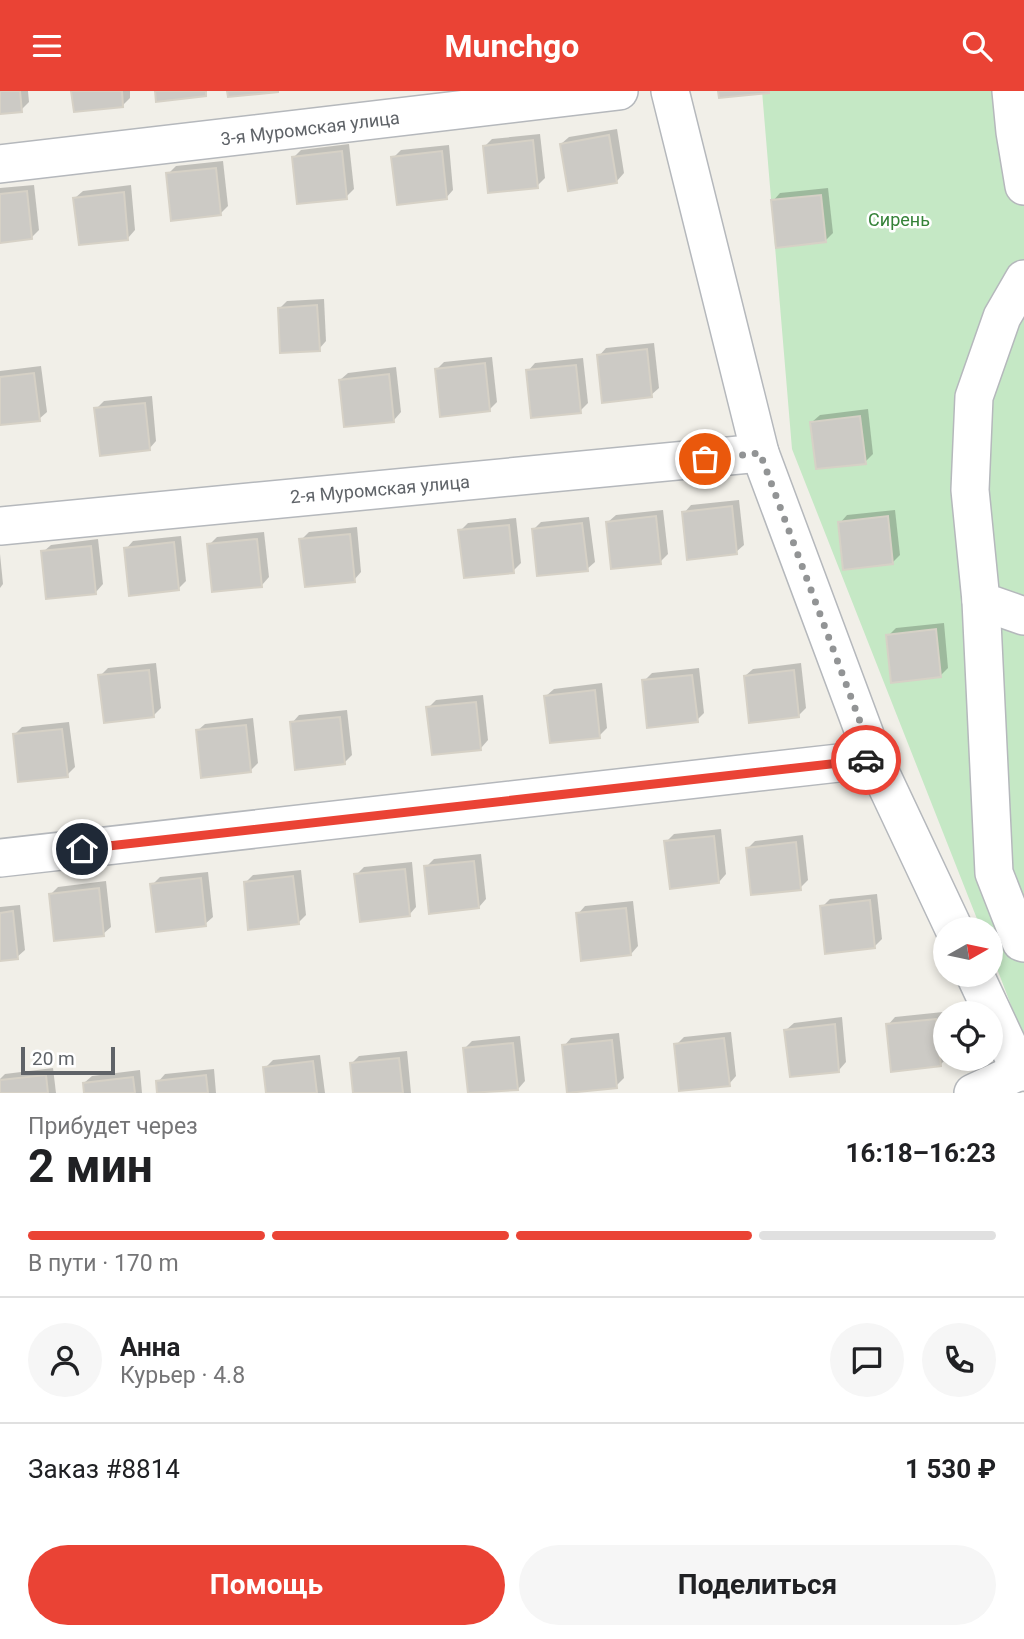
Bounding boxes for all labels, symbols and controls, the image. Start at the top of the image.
icon: menu [28,27,66,65]
text: Munchgo [445,27,579,65]
icon: search [958,27,996,65]
street label: 3-я Муромская улица [219,107,401,149]
park label: Сирень [868,209,930,230]
pin [675,429,735,489]
icon: bag [686,440,724,478]
street label: 2-я Муромская улица [289,471,471,507]
courier [831,725,901,795]
icon: car [847,741,885,779]
pin [52,819,112,879]
icon: home [63,830,101,868]
north arrow [933,917,1003,987]
map controls [933,917,1003,1071]
button: locate [933,1001,1003,1071]
scale bar [21,1044,116,1076]
text: 20 m [32,1047,75,1070]
text: Прибудет через [28,1113,198,1140]
text: 16:18–16:23 [846,1138,996,1168]
text: 2 мин [28,1139,153,1193]
text: В пути · 170 m [28,1250,179,1277]
button: person [28,1323,102,1397]
button: chat [830,1323,904,1397]
button: phone [922,1323,996,1397]
text: Анна [120,1332,180,1362]
text: Курьер · 4.8 [120,1362,245,1389]
text: Заказ #8814 [28,1454,180,1484]
text: 1 530 ₽ [905,1454,996,1484]
button: Помощь [28,1545,505,1625]
button: Поделиться [519,1545,996,1625]

